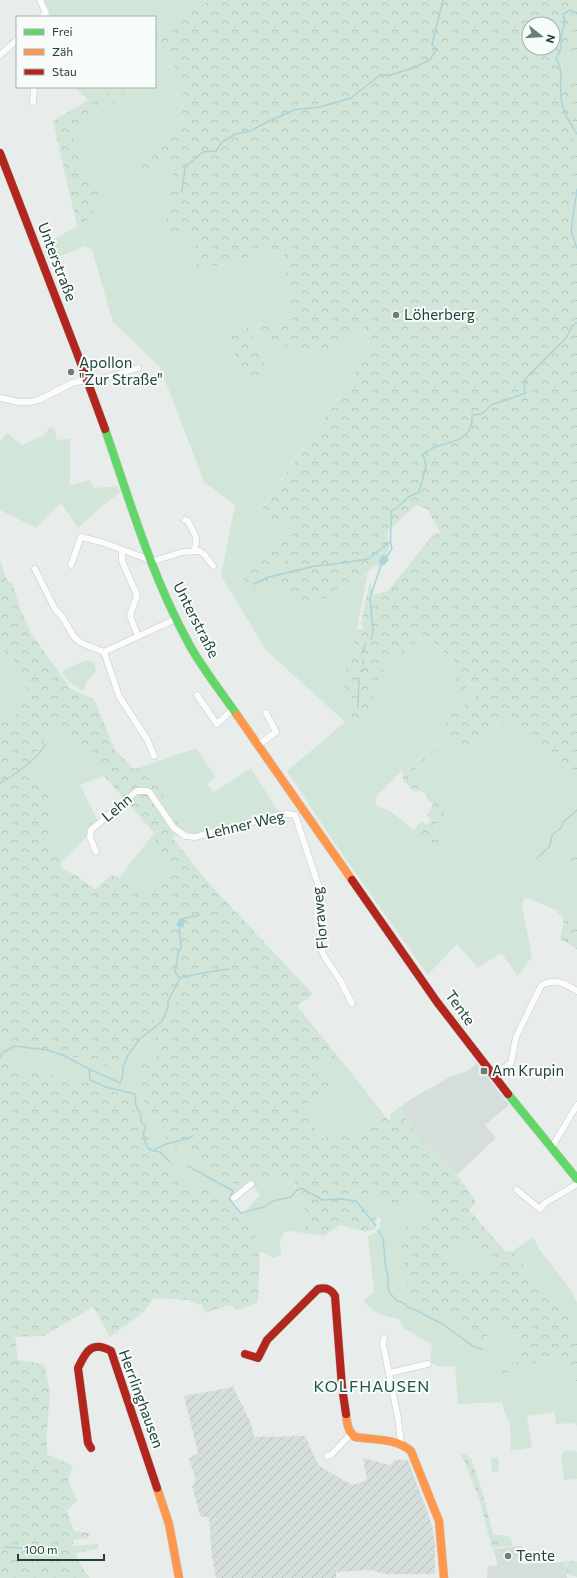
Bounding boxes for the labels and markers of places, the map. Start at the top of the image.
place label: Löherberg [404,305,475,323]
marker: Löherberg [391,310,401,320]
place label: Apollon "Zur Straße" [79,353,163,388]
marker: Apollon "Zur Straße" [66,367,76,377]
place label: Am Krupin [492,1061,564,1079]
marker: Am Krupin [479,1066,489,1076]
place label: Tente [516,1546,555,1564]
marker: Tente [503,1551,513,1561]

